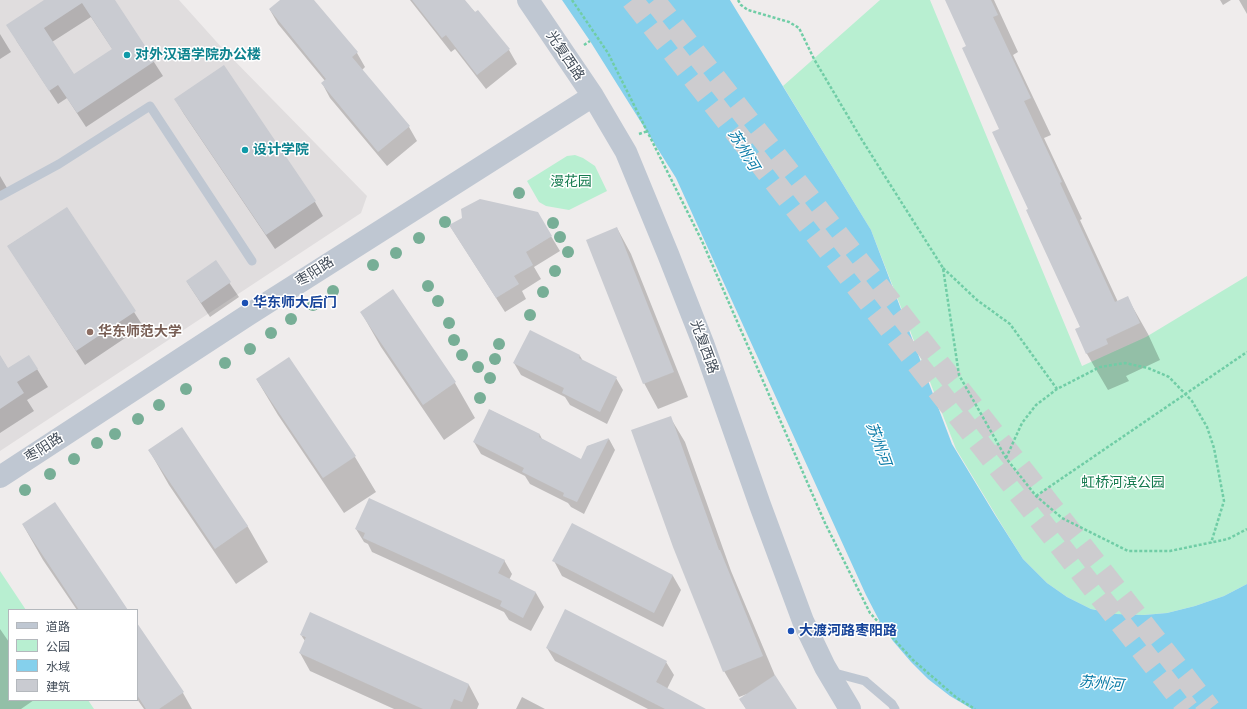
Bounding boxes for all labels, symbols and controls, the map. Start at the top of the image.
street label: 光复西路 [542,28,588,84]
place label: 对外汉语学院办公楼 [135,47,261,63]
marker: 对外汉语学院办公楼 [122,50,132,60]
water label: 苏州河 [724,126,762,174]
place label: 设计学院 [253,142,309,158]
marker: 设计学院 [240,145,250,155]
park label: 漫花园 [550,174,592,190]
street label: 枣阳路 [293,254,337,290]
place label: 华东师大后门 [253,295,337,311]
marker: 华东师大后门 [240,298,250,308]
street label: 光复西路 [687,318,721,376]
place label: 华东师范大学 [98,324,182,340]
marker: 华东师范大学 [85,327,95,337]
water label: 苏州河 [862,420,894,468]
street label: 枣阳路 [22,430,66,466]
park label: 虹桥河滨公园 [1081,475,1165,491]
legend [8,609,138,701]
text: 道路 [46,620,70,634]
place label: 大渡河路枣阳路 [799,623,897,639]
marker: 大渡河路枣阳路 [786,626,796,636]
text: 公园 [46,640,70,654]
text: 水域 [46,660,70,674]
water label: 苏州河 [1078,673,1124,695]
text: 建筑 [46,680,70,694]

